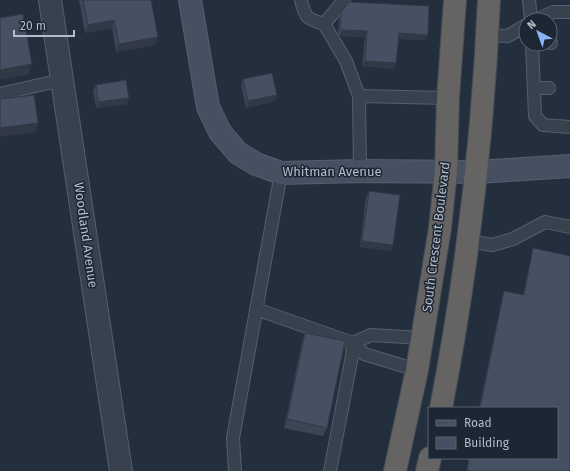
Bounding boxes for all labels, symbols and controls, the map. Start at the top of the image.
scale bar [14,12,74,38]
north arrow [518,12,558,52]
text: N [525,18,539,32]
text: 20 m [20,19,46,33]
street label: South Crescent Boulevard [419,161,453,313]
street label: Whitman Avenue [282,164,382,179]
street label: Woodland Avenue [71,181,101,289]
legend [428,407,558,459]
text: Road [464,416,492,430]
text: Building [464,436,510,450]

